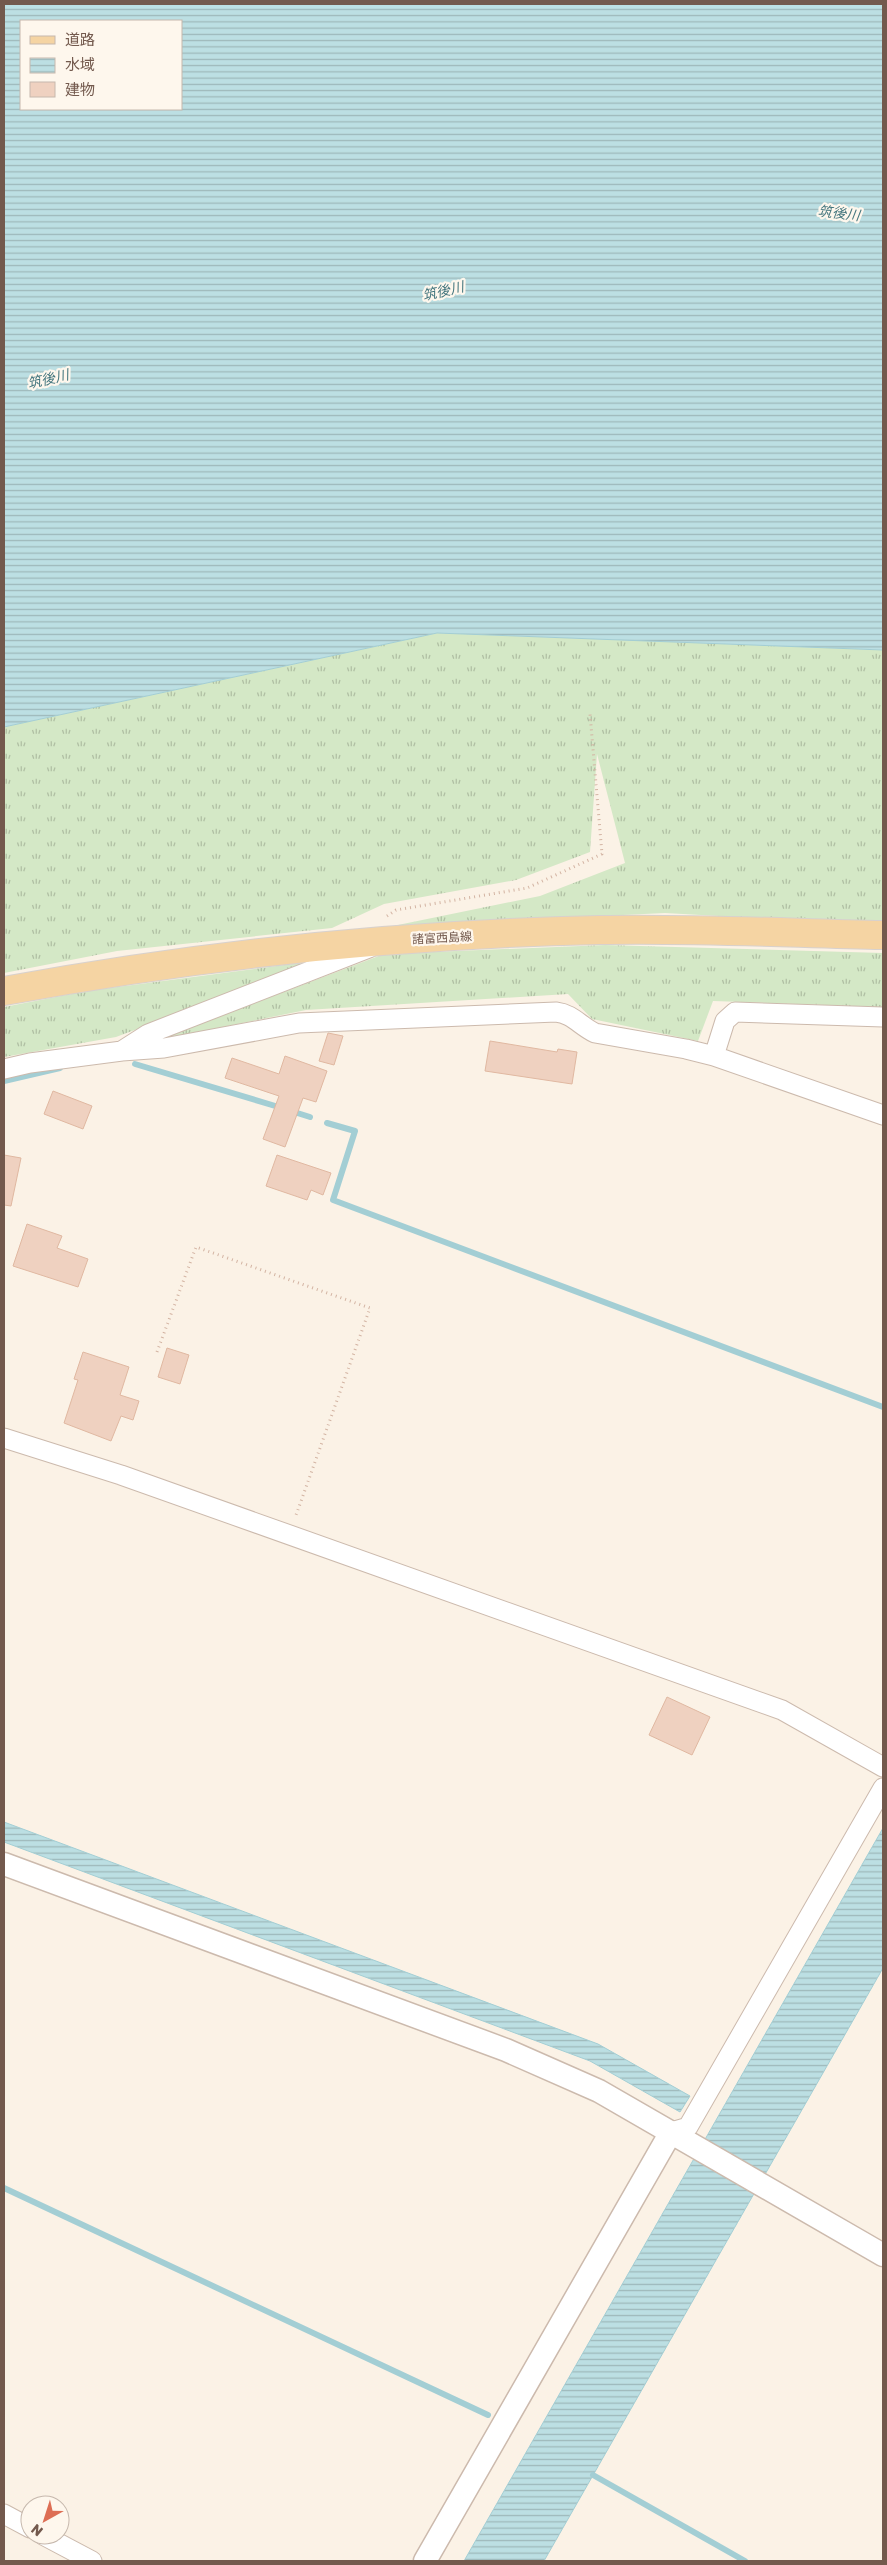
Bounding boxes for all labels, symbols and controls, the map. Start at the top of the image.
legend [20,20,182,110]
text: 道路 [65,31,95,49]
text: 水域 [65,56,95,74]
text: 建物 [65,81,95,99]
water label: 筑後川 [817,203,863,225]
water label: 筑後川 [421,278,467,304]
water label: 筑後川 [26,366,72,392]
street label: 諸富西島線 [412,929,472,947]
north arrow [20,2495,70,2545]
text: N [28,2520,46,2539]

